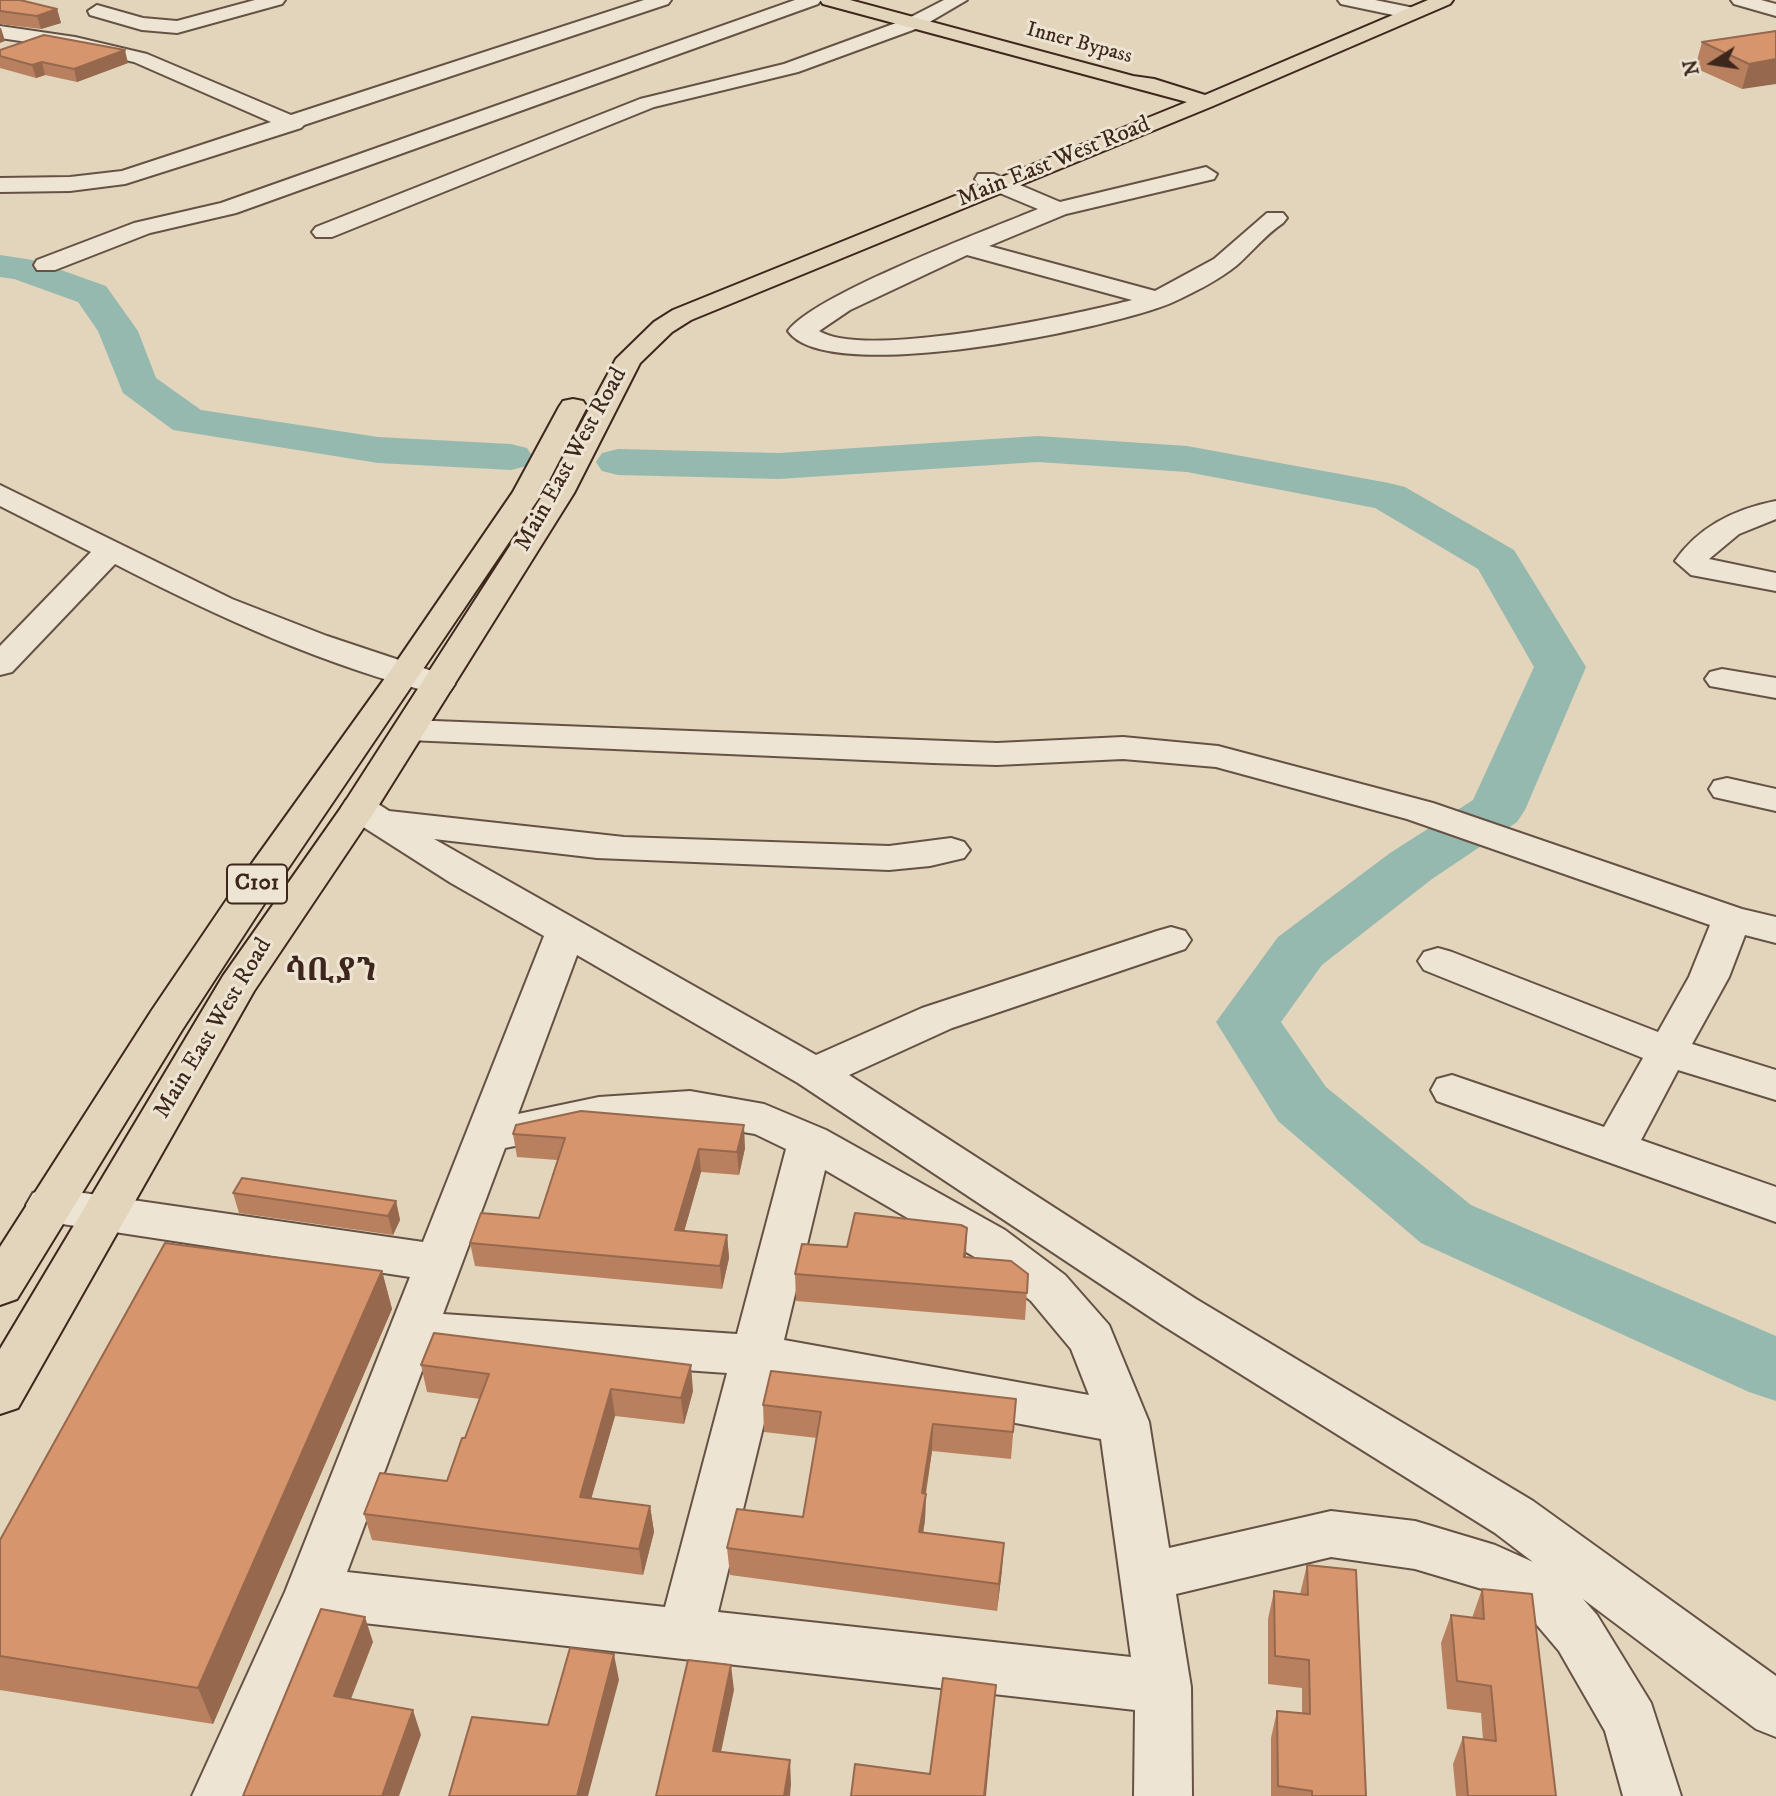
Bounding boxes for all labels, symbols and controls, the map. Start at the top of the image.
street label: Inner Bypass [1023,18,1135,70]
north arrow [1678,28,1748,98]
text: N [1679,57,1705,78]
street label: Main East West Road [953,111,1155,215]
street label: Main East West Road [510,363,634,557]
road number: C101 [227,864,287,904]
street label: Main East West Road [149,934,279,1124]
district label: ሳቢያን [285,954,377,992]

